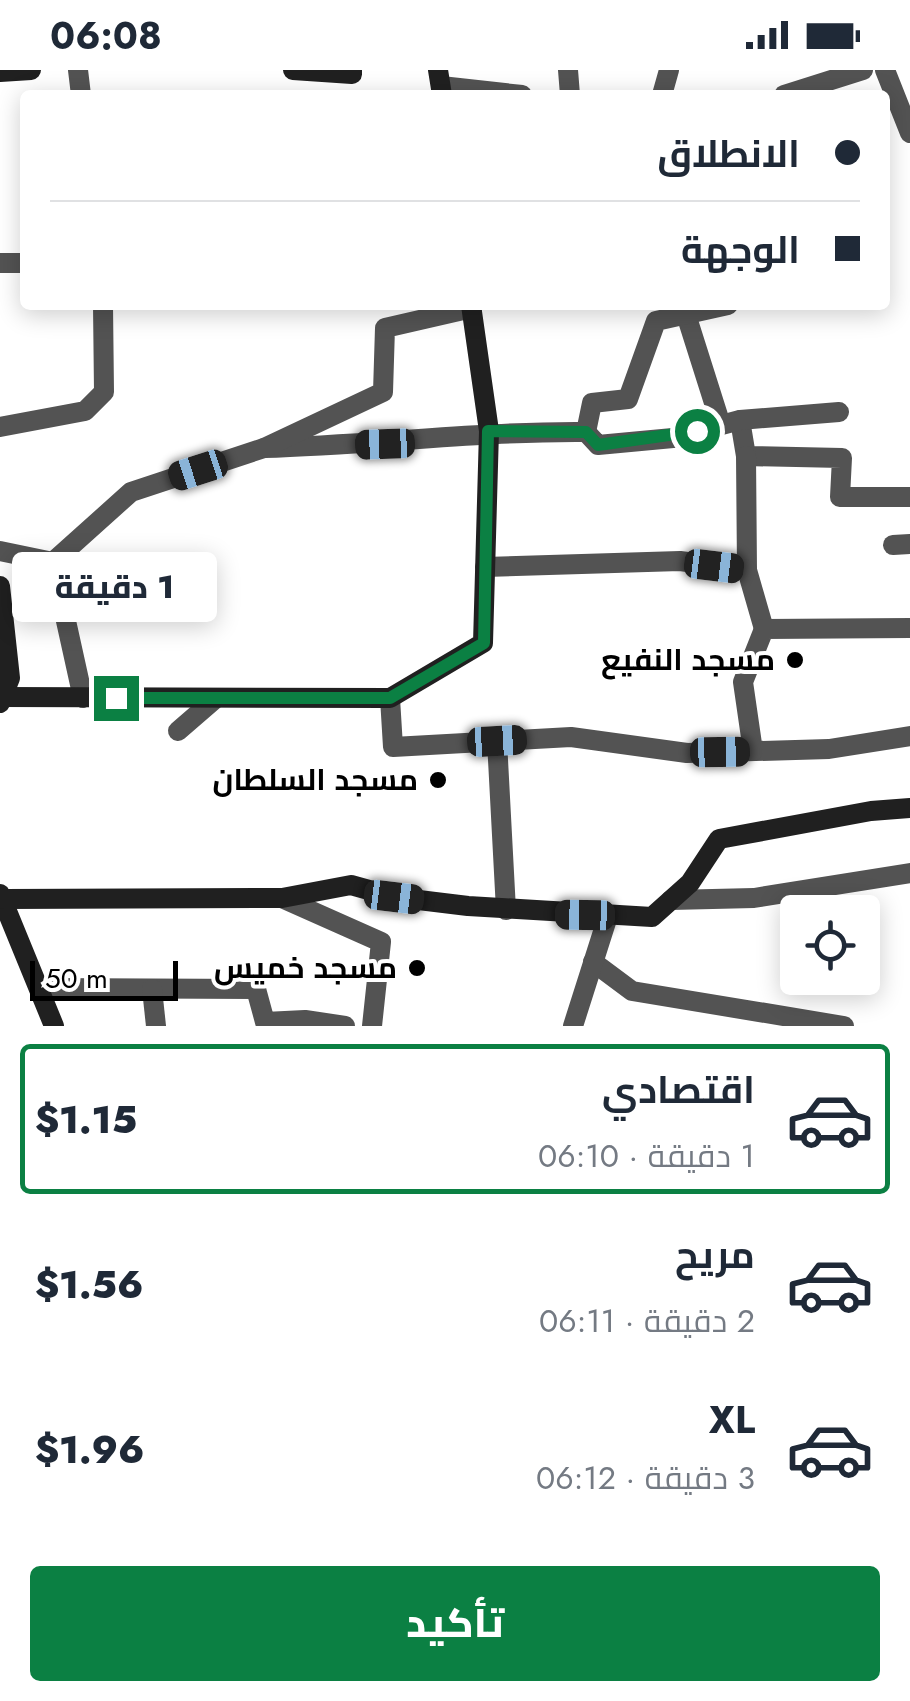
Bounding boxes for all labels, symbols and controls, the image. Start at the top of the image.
text: 06:08 [50,8,162,63]
text: الانطلاق [657,126,800,181]
text: الوجهة [681,222,800,277]
route start [675,409,720,454]
car [354,428,416,460]
car [165,446,231,494]
car [682,547,746,585]
callout: 1 دقيقة [13,553,218,623]
text: 1 دقيقة [55,564,174,610]
place label: مسجد النفيع [601,638,775,681]
marker: مسجد النفيع [784,649,806,671]
route end [94,676,139,721]
car [466,724,528,758]
car [690,736,750,768]
place label: مسجد السلطان [213,758,418,801]
marker: مسجد السلطان [427,769,449,791]
car [362,878,426,916]
map controls [780,895,880,995]
button: locate [780,895,880,995]
car [555,899,615,931]
place label: مسجد خميس [214,946,397,989]
scale bar [30,956,178,1000]
marker: مسجد خميس [406,957,428,979]
text: 50 m [45,958,108,999]
text: اقتصادي [602,1062,755,1117]
icon: car [785,1074,875,1164]
text: $1.15 [35,1092,137,1147]
text: 1 دقيقة · 06:10 [538,1133,755,1179]
text: مريح [675,1227,755,1282]
icon: car [785,1239,875,1329]
text: $1.56 [35,1257,144,1312]
text: 2 دقيقة · 06:11 [539,1298,755,1344]
text: XL [709,1392,755,1447]
icon: car [785,1404,875,1494]
text: $1.96 [35,1422,145,1477]
text: 3 دقيقة · 06:12 [536,1455,755,1501]
button: تأكيد [30,1566,880,1681]

